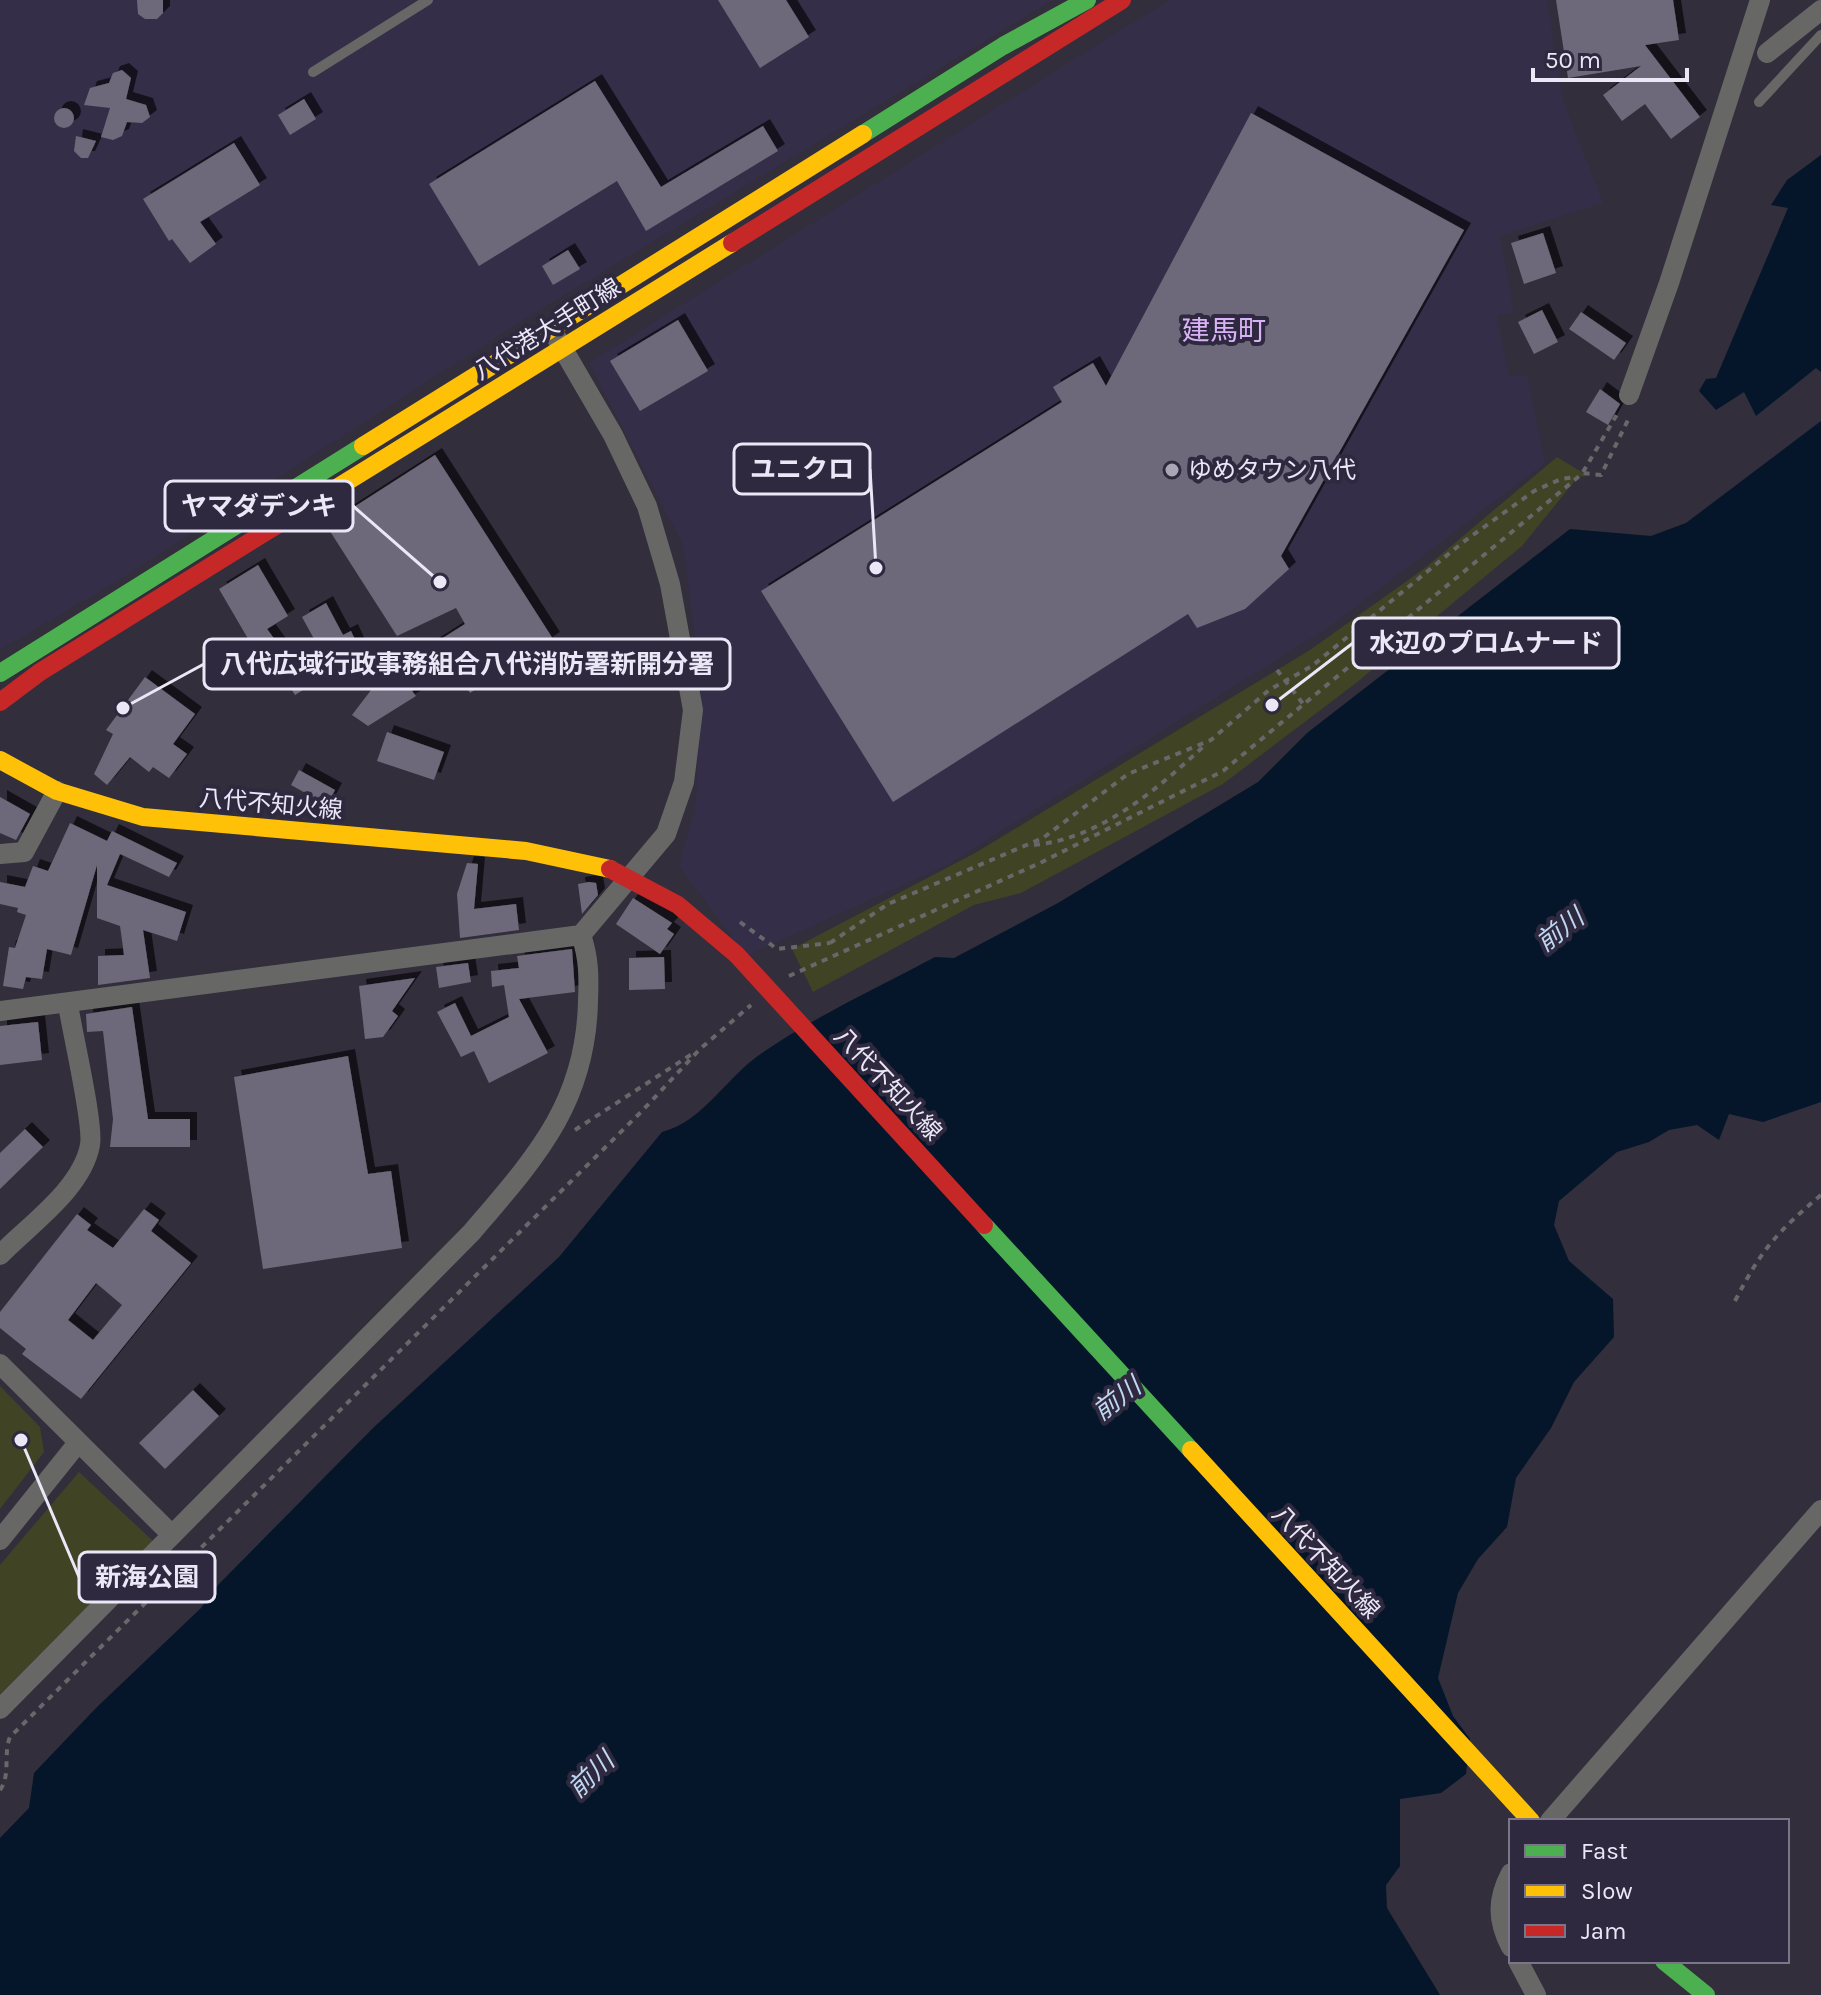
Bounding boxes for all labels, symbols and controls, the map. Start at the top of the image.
scale bar [1533,32,1687,82]
text: 50 m [1545,46,1601,74]
street label: 八代港大手町線 [468,273,626,385]
district label: 建馬町 [1182,314,1266,347]
callout: ユニクロ [734,444,870,494]
text: ユニクロ [750,454,854,485]
place label: ゆめタウン八代 [1188,456,1356,484]
marker: ゆめタウン八代 [1163,461,1181,479]
callout: ヤマダデンキ [165,481,353,531]
text: ヤマダデンキ [181,491,337,522]
callout: 水辺のプロムナード [1353,618,1619,668]
text: 水辺のプロムナード [1369,628,1603,659]
callout: 八代広域行政事務組合八代消防署新開分署 [204,639,730,689]
text: 八代広域行政事務組合八代消防署新開分署 [220,649,714,680]
street label: 八代不知火線 [198,784,344,824]
water label: 前川 [1530,900,1592,958]
street label: 八代不知火線 [829,1022,947,1146]
water label: 前川 [1087,1369,1149,1427]
street label: 八代不知火線 [1267,1500,1385,1624]
callout: 新海公園 [79,1552,215,1602]
text: 新海公園 [95,1562,199,1593]
water label: 前川 [562,1744,623,1804]
legend [1509,1819,1789,1963]
text: Fast [1581,1837,1628,1865]
text: Slow [1581,1877,1633,1905]
text: Jam [1581,1917,1626,1945]

